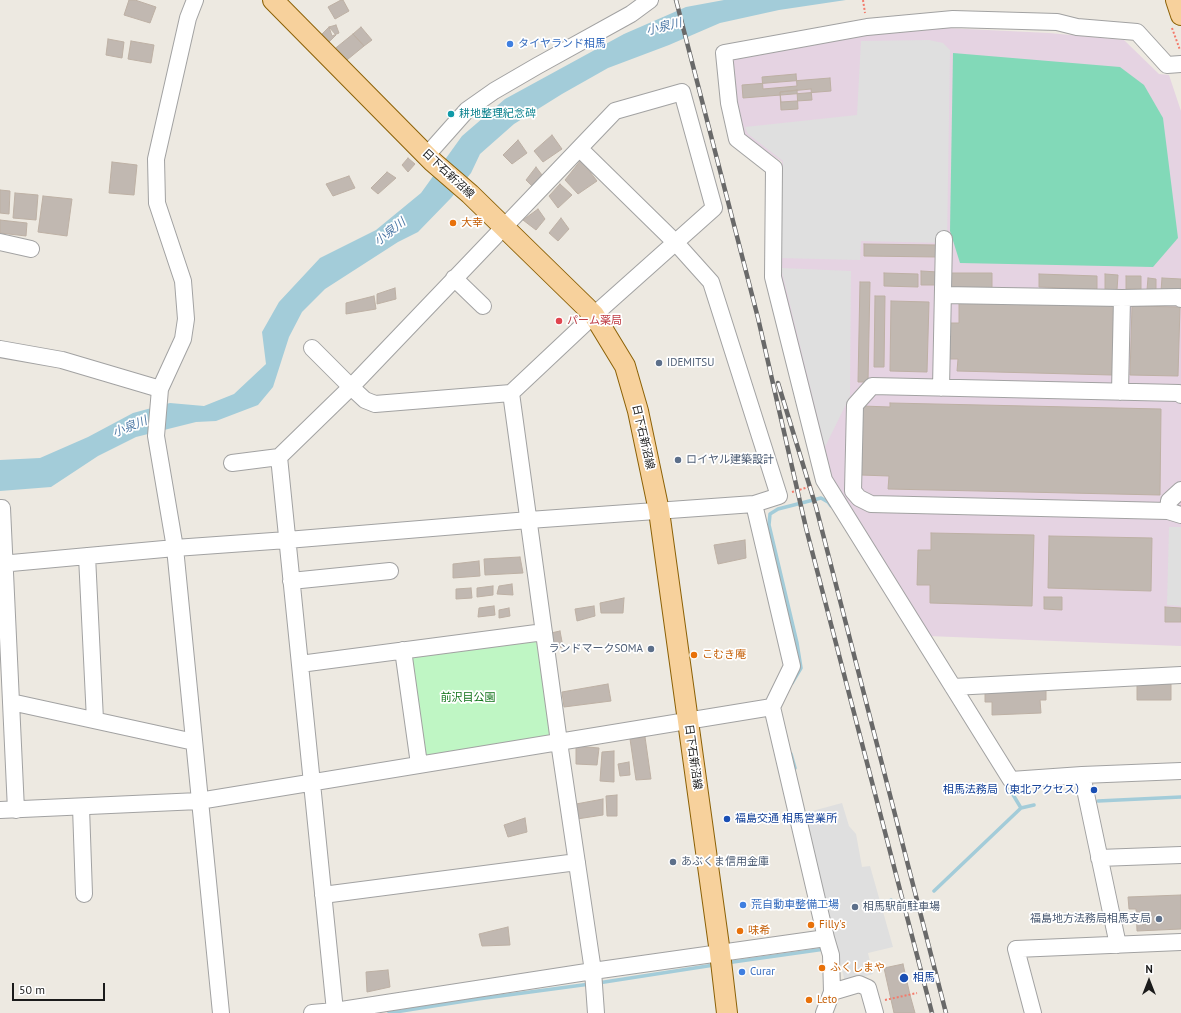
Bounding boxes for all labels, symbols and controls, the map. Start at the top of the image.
water label: 小泉川 [645,16,683,38]
place label: タイヤランド相馬 [518,37,606,51]
marker: タイヤランド相馬 [505,39,515,49]
place label: 耕地整理紀念碑 [459,107,536,121]
marker: 耕地整理紀念碑 [446,109,456,119]
street label: 日下石新沼線 [419,147,477,201]
water label: 小泉川 [371,215,409,249]
place label: 大幸 [461,216,483,230]
marker: 大幸 [448,218,458,228]
place label: パーム薬局 [567,314,622,328]
marker: パーム薬局 [554,316,564,326]
place label: IDEMITSU [667,356,714,370]
marker: IDEMITSU [654,358,664,368]
street label: 日下石新沼線 [629,403,657,471]
water label: 小泉川 [111,414,149,440]
place label: ロイヤル建築設計 [686,453,774,467]
marker: ロイヤル建築設計 [673,455,683,465]
place label: ランドマークSOMA [548,642,643,656]
marker: ランドマークSOMA [646,644,656,654]
place label: こむき庵 [702,648,746,662]
marker: こむき庵 [689,650,699,660]
park label: 前沢目公園 [441,691,495,705]
street label: 日下石新沼線 [682,723,704,791]
place label: 相馬法務局（東北アクセス） [943,783,1086,797]
marker: 相馬法務局（東北アクセス） [1089,785,1099,795]
place label: 福島交通 相馬営業所 [735,812,837,826]
marker: 福島交通 相馬営業所 [722,814,732,824]
place label: あぶくま信用金庫 [681,855,769,869]
marker: あぶくま信用金庫 [668,857,678,867]
place label: 荒自動車整備工場 [751,898,839,912]
marker: 荒自動車整備工場 [738,900,748,910]
place label: 相馬駅前駐車場 [863,900,940,914]
marker: 相馬駅前駐車場 [850,902,860,912]
place label: 福島地方法務局相馬支局 [1030,912,1151,926]
marker: 福島地方法務局相馬支局 [1154,914,1164,924]
place label: Filly's [819,918,846,932]
marker: Filly's [806,920,816,930]
place label: 味希 [748,924,770,938]
marker: 味希 [735,926,745,936]
place label: ふくしまや [830,961,885,975]
north arrow [1129,961,1169,1001]
text: N [1145,962,1153,976]
marker: ふくしまや [817,963,827,973]
place label: Curar [750,965,775,979]
marker: Curar [737,967,747,977]
place label: 相馬 [913,971,935,985]
marker: 相馬 [898,972,910,984]
scale bar [14,975,107,1001]
text: 50 m [19,982,45,997]
place label: Leto [817,993,837,1007]
marker: Leto [804,995,814,1005]

